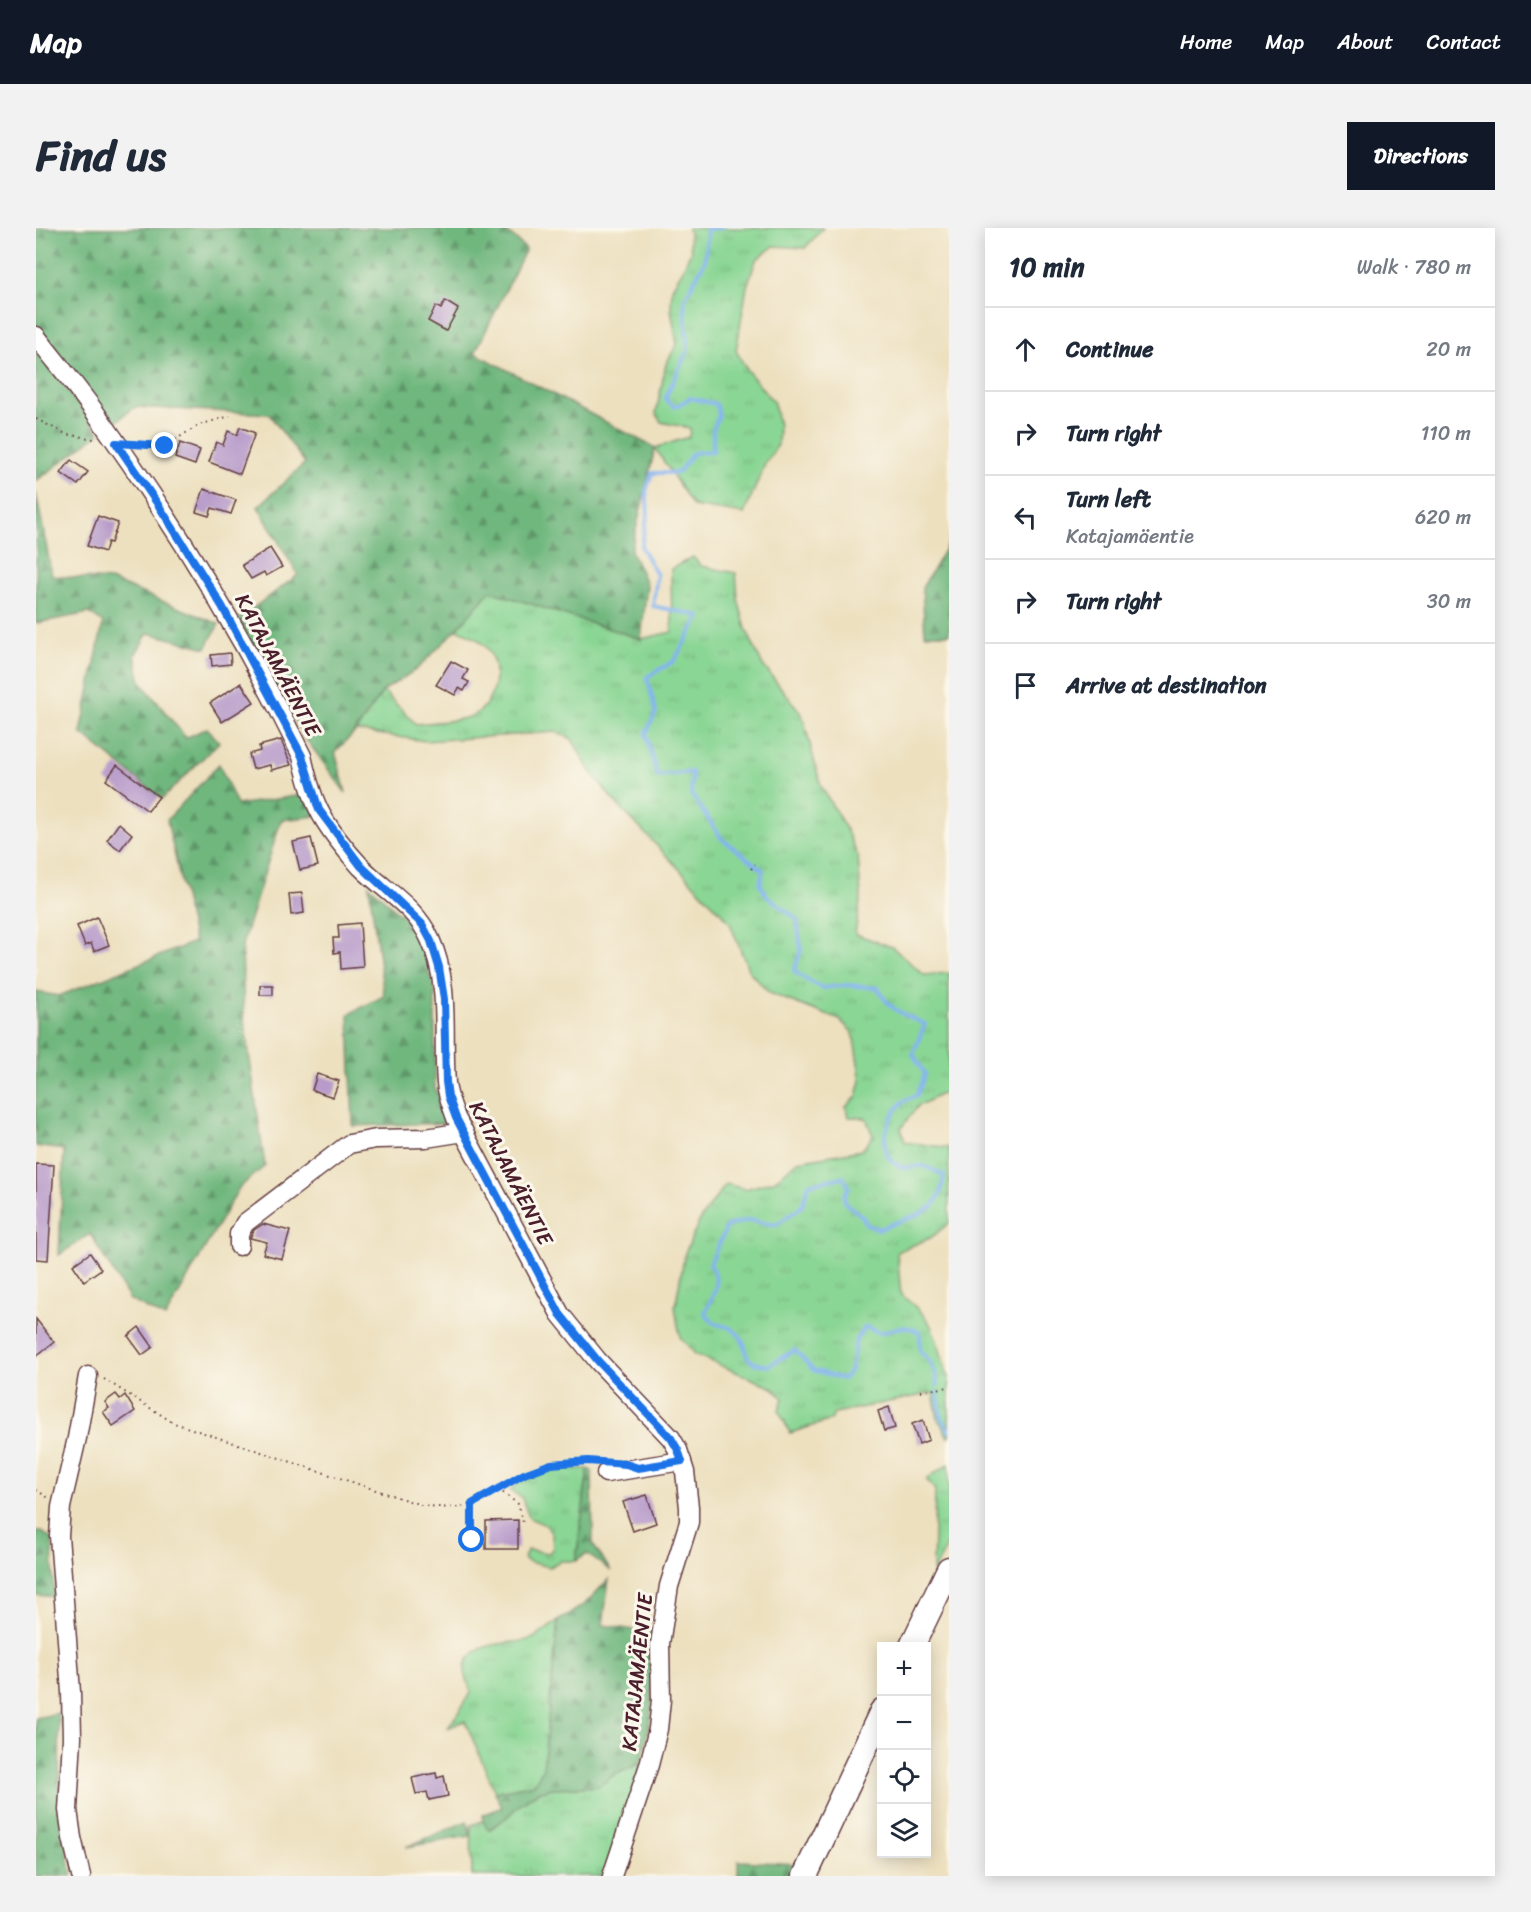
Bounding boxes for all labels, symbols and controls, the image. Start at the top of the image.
text: Map [30,18,82,67]
text: Home [1180,23,1232,61]
text: Map [1265,23,1304,61]
text: About [1337,23,1394,61]
text: Contact [1427,23,1501,61]
text: Find us [36,119,166,193]
button: Directions [1347,122,1495,190]
text: 10 min [1009,244,1085,290]
text: Walk · 780 m [1357,250,1471,285]
text: Continue [1066,330,1154,369]
text: 20 m [1426,332,1471,367]
icon: ahead [1009,333,1042,366]
text: Turn right [1066,414,1161,453]
text: 110 m [1421,416,1471,451]
icon: right [1009,417,1042,450]
route end [151,432,177,458]
text: Turn left [1066,480,1151,519]
text: 620 m [1415,500,1471,535]
icon: left [1009,501,1042,534]
text: Katajamäentie [1066,519,1194,554]
text: Turn right [1066,582,1161,621]
text: 30 m [1427,584,1471,619]
icon: right [1009,585,1042,618]
street label: KATAJAMÄENTIE [224,586,333,745]
text: Arrive at destination [1066,666,1267,705]
icon: arrive [1009,669,1042,702]
street label: KATAJAMÄENTIE [458,1094,564,1253]
route start [458,1526,484,1552]
street label: KATAJAMÄENTIE [610,1590,664,1753]
map controls [877,1642,931,1858]
button: + [877,1642,931,1696]
button: − [877,1696,931,1750]
button: locate [877,1750,931,1804]
button: layers [877,1804,931,1858]

